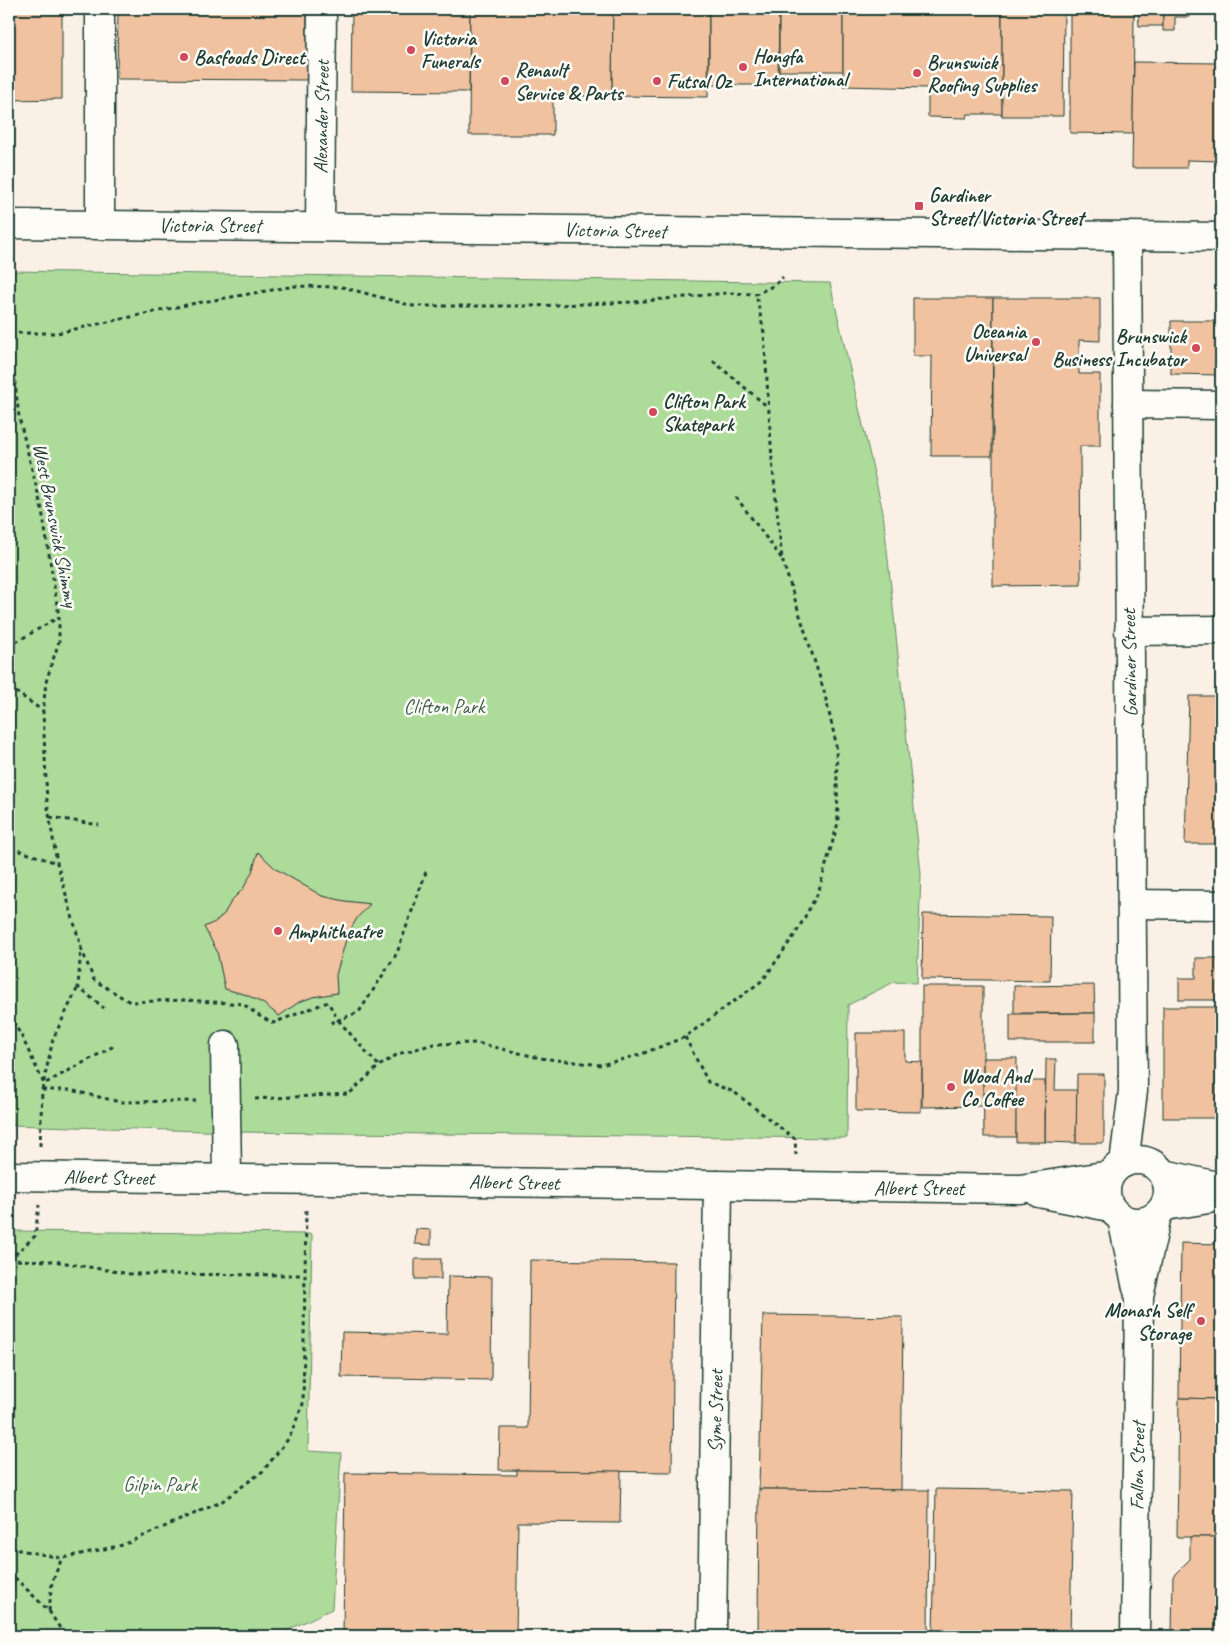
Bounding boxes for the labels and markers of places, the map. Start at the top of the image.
place label: Victoria Funerals [421,26,482,74]
marker: Victoria Funerals [405,44,417,56]
place label: Hongfa International [753,44,851,92]
place label: Basfoods Direct [194,45,307,70]
place label: Brunswick Roofing Supplies [927,50,1038,98]
marker: Basfoods Direct [178,51,190,63]
place label: Renault Service & Parts [515,58,624,106]
marker: Hongfa International [737,61,749,73]
marker: Brunswick Roofing Supplies [911,67,923,79]
place label: Futsal Oz [667,69,733,94]
marker: Renault Service & Parts [499,75,511,87]
marker: Futsal Oz [651,75,663,87]
place label: Gardiner Street/Victoria Street [929,183,1087,231]
marker: Gardiner Street/Victoria Street [913,200,925,212]
place label: Oceania Universal [964,319,1029,367]
place label: Brunswick Business Incubator [1052,324,1189,372]
marker: Oceania Universal [1030,336,1042,348]
marker: Brunswick Business Incubator [1190,342,1202,354]
place label: Clifton Park Skatepark [663,389,747,437]
marker: Clifton Park Skatepark [647,406,659,418]
place label: Amphitheatre [288,919,384,944]
marker: Amphitheatre [272,925,284,937]
place label: Wood And Co Coffee [961,1064,1034,1112]
marker: Wood And Co Coffee [945,1081,957,1093]
place label: Monash Self Storage [1105,1298,1196,1346]
marker: Monash Self Storage [1195,1315,1207,1327]

